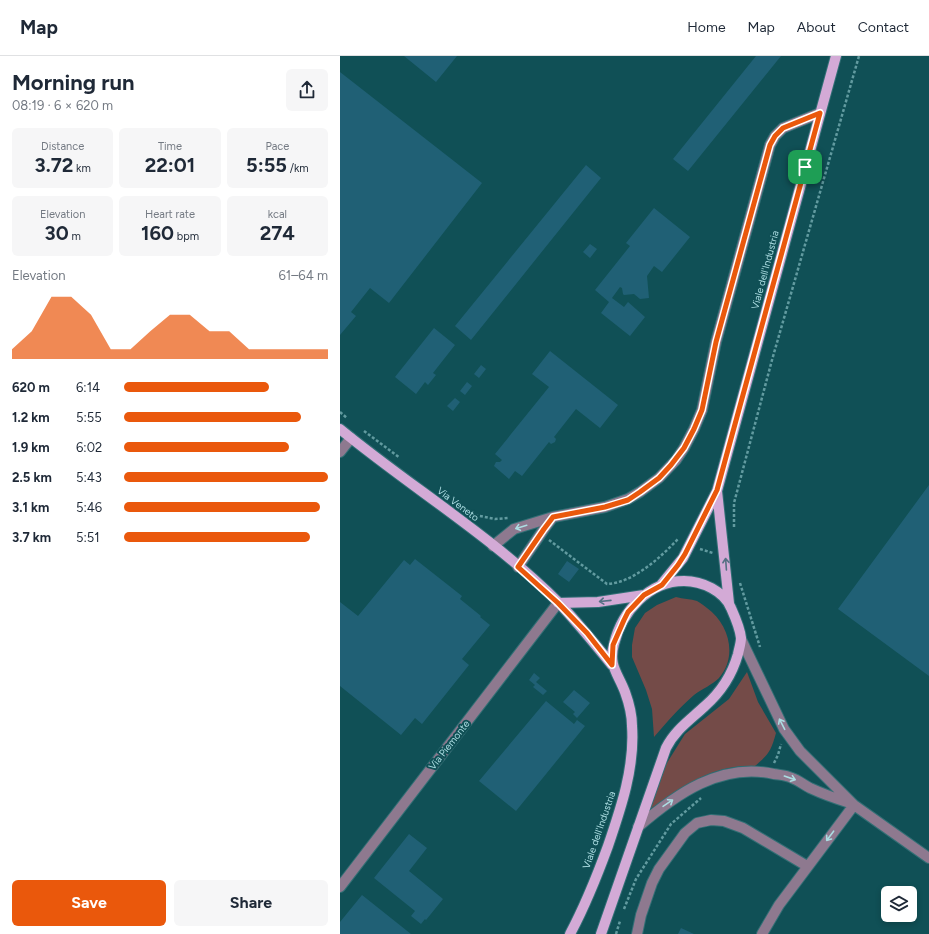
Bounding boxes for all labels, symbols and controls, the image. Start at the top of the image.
text: Map [20,16,58,39]
text: Home [687,19,726,36]
text: Map [748,19,775,36]
text: About [797,19,836,36]
text: Contact [858,19,909,36]
text: Morning run [12,69,135,96]
button: share [286,69,328,111]
text: 08:19 · 6 × 620 m [12,98,113,113]
text: Distance [41,140,84,153]
text: Time [158,140,182,153]
text: Pace [265,140,289,153]
pin [788,150,822,184]
text: 3.72 [35,153,73,177]
text: 22:01 [145,153,195,177]
text: 5:55 [246,153,287,177]
icon: arrive [794,156,816,178]
text: km [73,162,91,175]
text: /km [287,162,309,175]
text: Elevation [40,208,85,221]
text: Heart rate [145,208,195,221]
text: kcal [268,208,287,221]
text: 30 [45,221,69,245]
text: 160 [141,221,174,245]
text: 274 [260,221,295,245]
street label: Viale dell'Industria [748,229,782,311]
text: m [69,230,81,243]
text: bpm [174,230,199,243]
text: Elevation [12,268,65,283]
text: 61–64 m [278,268,328,283]
text: 620 m [12,380,50,395]
text: 6:14 [76,380,100,395]
text: 1.2 km [12,410,50,425]
text: 5:55 [76,410,102,425]
text: 1.9 km [12,440,50,455]
text: 6:02 [76,440,102,455]
text: 2.5 km [12,470,52,485]
text: 5:43 [76,470,102,485]
street label: Via Veneto [434,484,482,524]
text: 3.1 km [12,500,49,515]
text: 5:46 [76,500,102,515]
one-way arrow [515,524,528,531]
text: 3.7 km [12,530,51,545]
text: 5:51 [76,530,100,545]
one-way arrow [722,558,729,571]
one-way arrow [599,598,612,605]
street label: Via Piemonte [426,717,473,772]
one-way arrow [777,718,785,730]
one-way arrow [783,774,795,782]
street label: Viale dell'Industria [580,790,618,870]
one-way arrow [662,799,673,807]
one-way arrow [826,830,835,841]
button: Save [12,880,166,926]
button: Share [174,880,328,926]
map controls [881,886,917,922]
button: layers [881,886,917,922]

